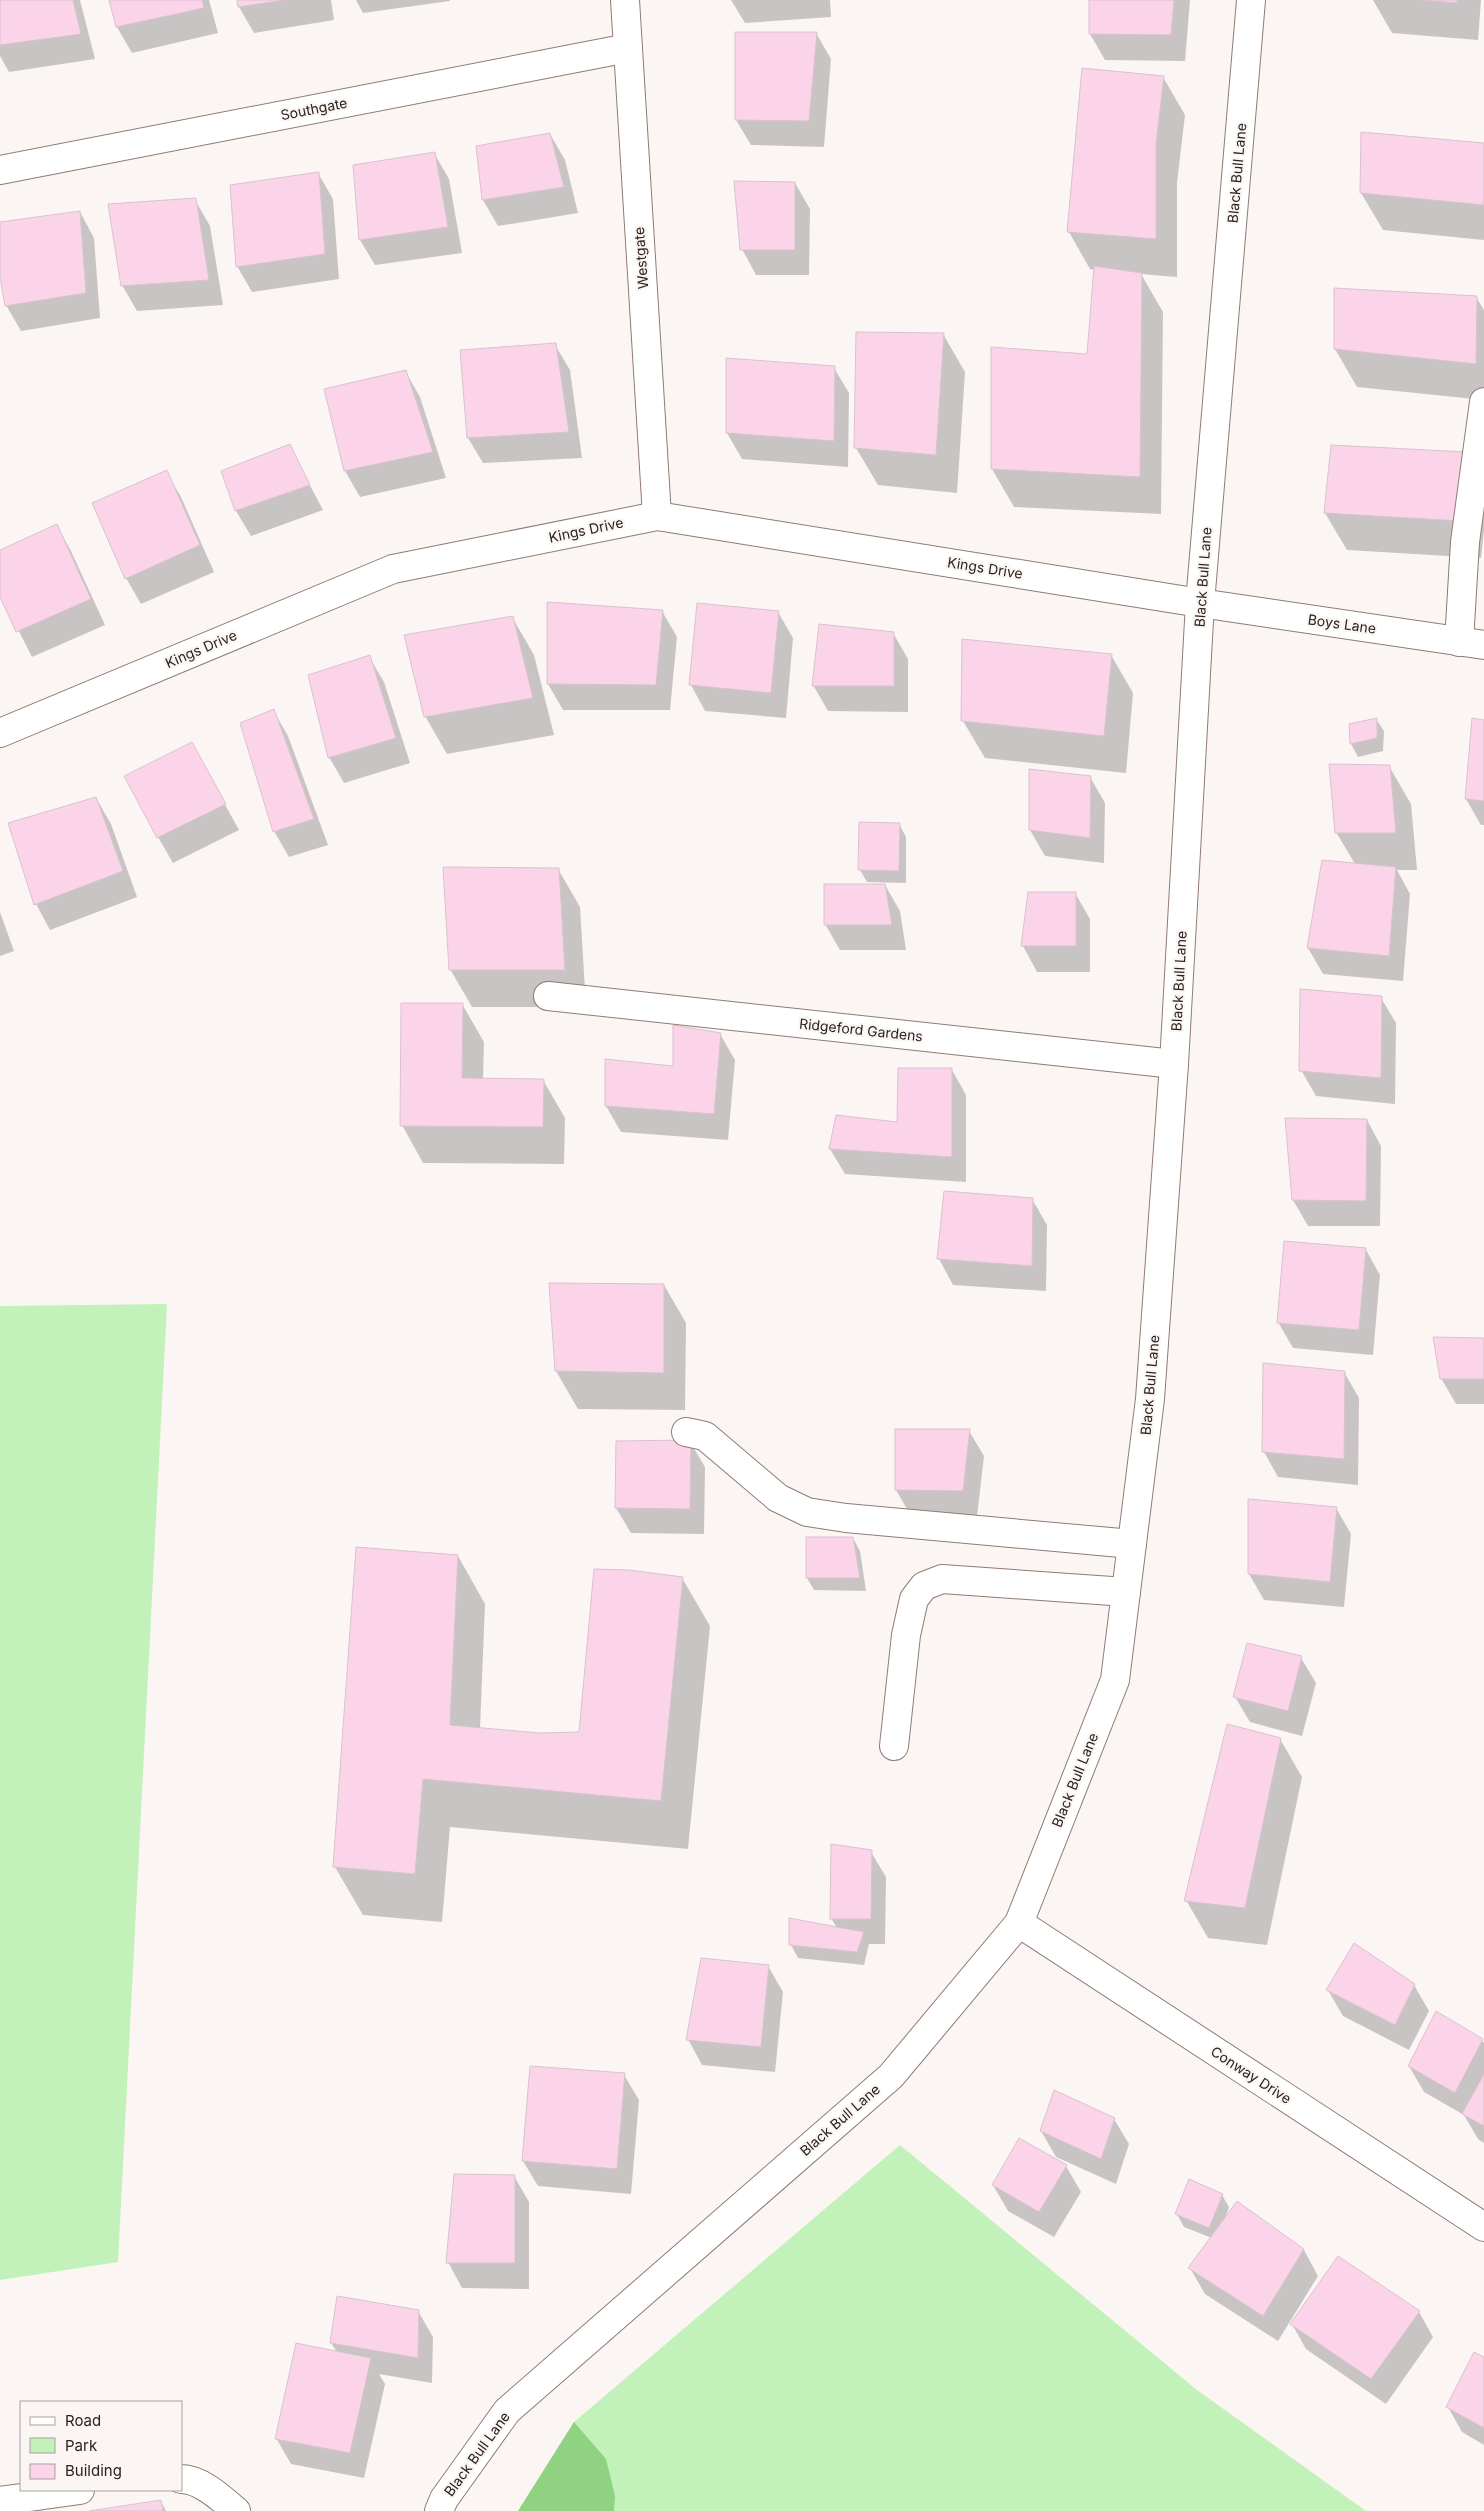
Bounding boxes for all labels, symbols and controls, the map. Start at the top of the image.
street label: Southgate [279,94,349,123]
street label: Black Bull Lane [1224,122,1249,224]
street label: Westgate [630,226,651,290]
street label: Kings Drive [547,513,625,546]
street label: Black Bull Lane [1191,526,1214,628]
street label: Kings Drive [946,553,1024,582]
street label: Boys Lane [1307,610,1377,637]
street label: Kings Drive [163,626,239,671]
street label: Black Bull Lane [1167,930,1190,1032]
street label: Ridgeford Gardens [798,1015,924,1044]
street label: Black Bull Lane [1137,1334,1162,1436]
street label: Black Bull Lane [1048,1730,1101,1830]
street label: Conway Drive [1208,2042,1295,2107]
street label: Black Bull Lane [796,2080,883,2159]
legend [20,2401,182,2491]
street label: Black Bull Lane [440,2408,513,2499]
text: Road [65,2411,101,2430]
text: Park [65,2436,98,2455]
text: Building [65,2461,122,2480]

